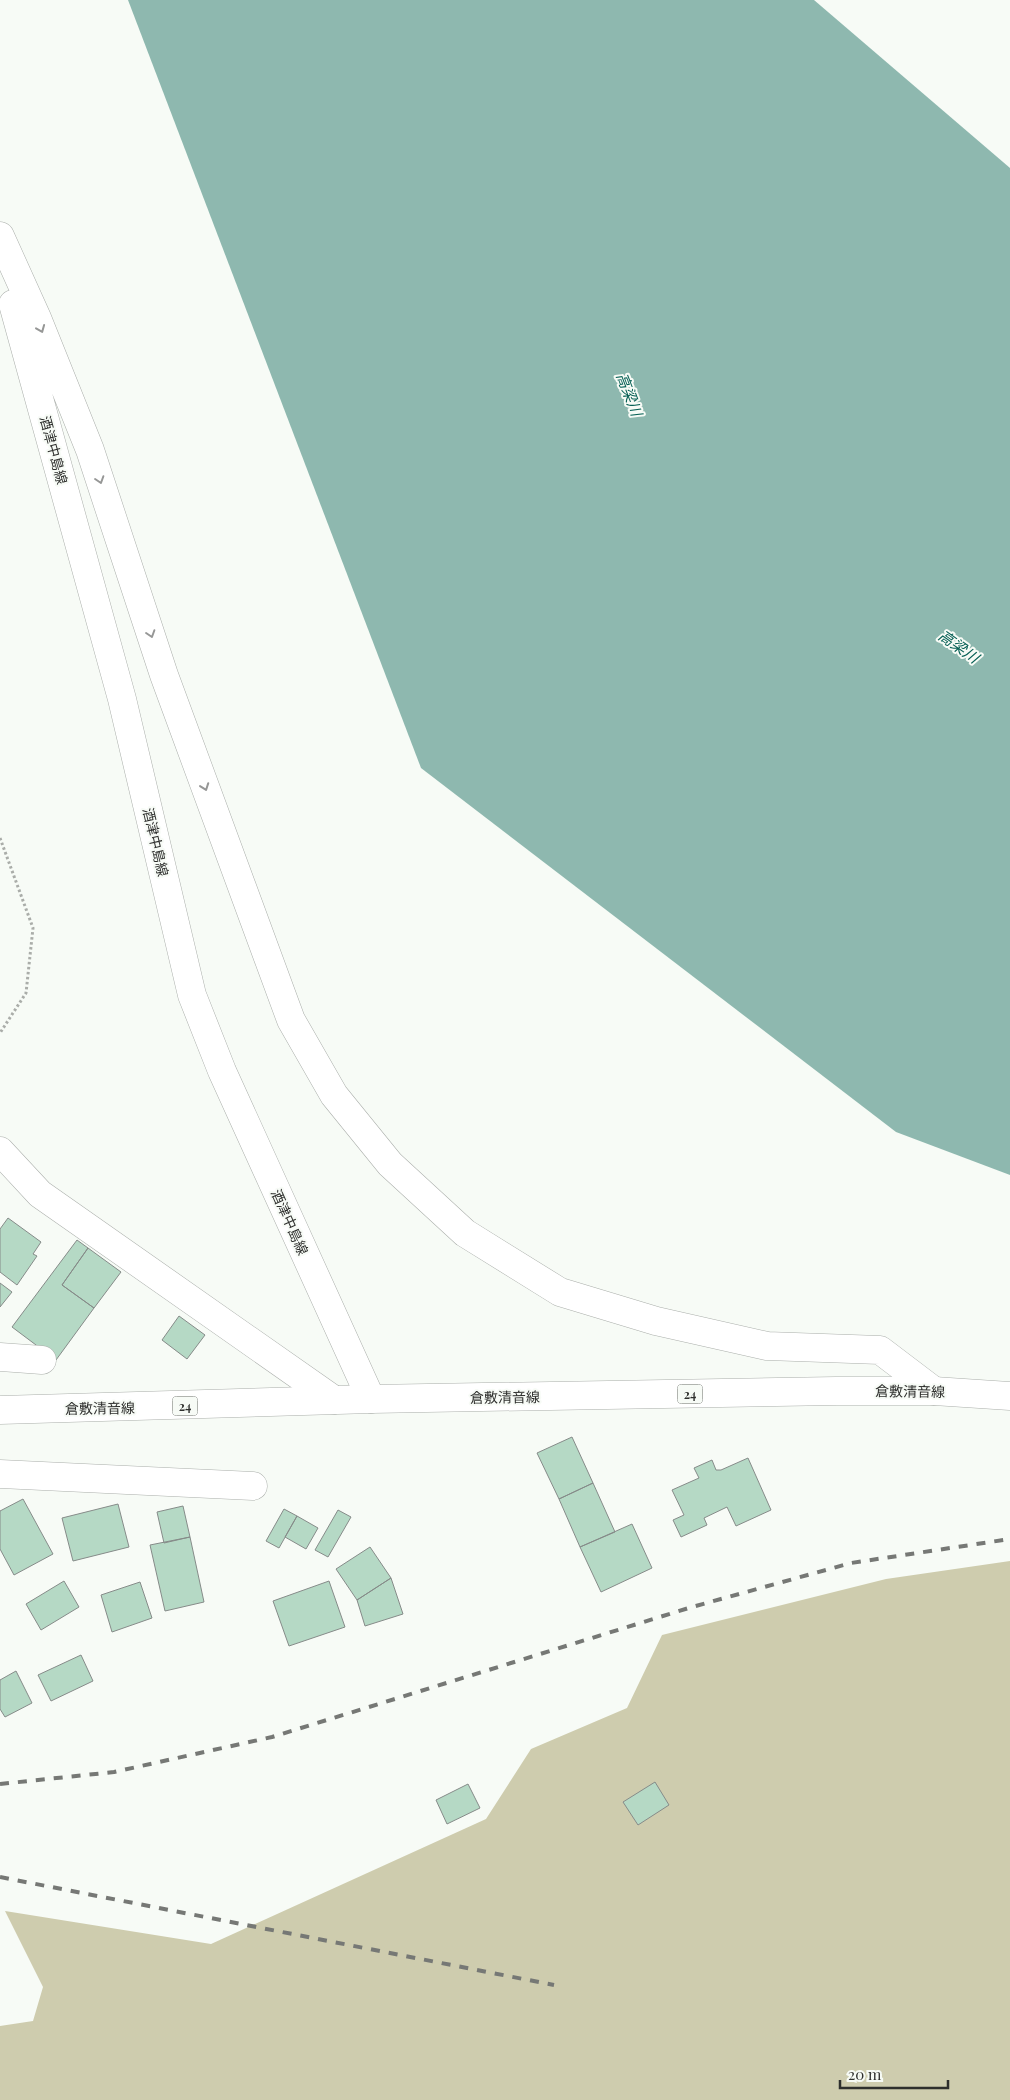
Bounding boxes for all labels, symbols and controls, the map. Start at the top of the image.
one-way arrow [35,324,45,332]
water label: 高梁川 [613,369,648,420]
street label: 酒津中島線 [36,414,72,486]
one-way arrow [94,476,104,484]
water label: 高梁川 [935,625,985,668]
one-way arrow [145,630,155,638]
one-way arrow [199,783,209,791]
street label: 酒津中島線 [139,806,173,878]
street label: 酒津中島線 [267,1186,313,1258]
street label: 倉敷清音線 [875,1381,945,1401]
road number: 24 [678,1385,702,1404]
street label: 倉敷清音線 [470,1387,540,1407]
road number: 24 [172,1396,198,1415]
street label: 倉敷清音線 [65,1398,135,1418]
scale bar [840,2058,948,2090]
text: 20 m [848,2064,882,2084]

